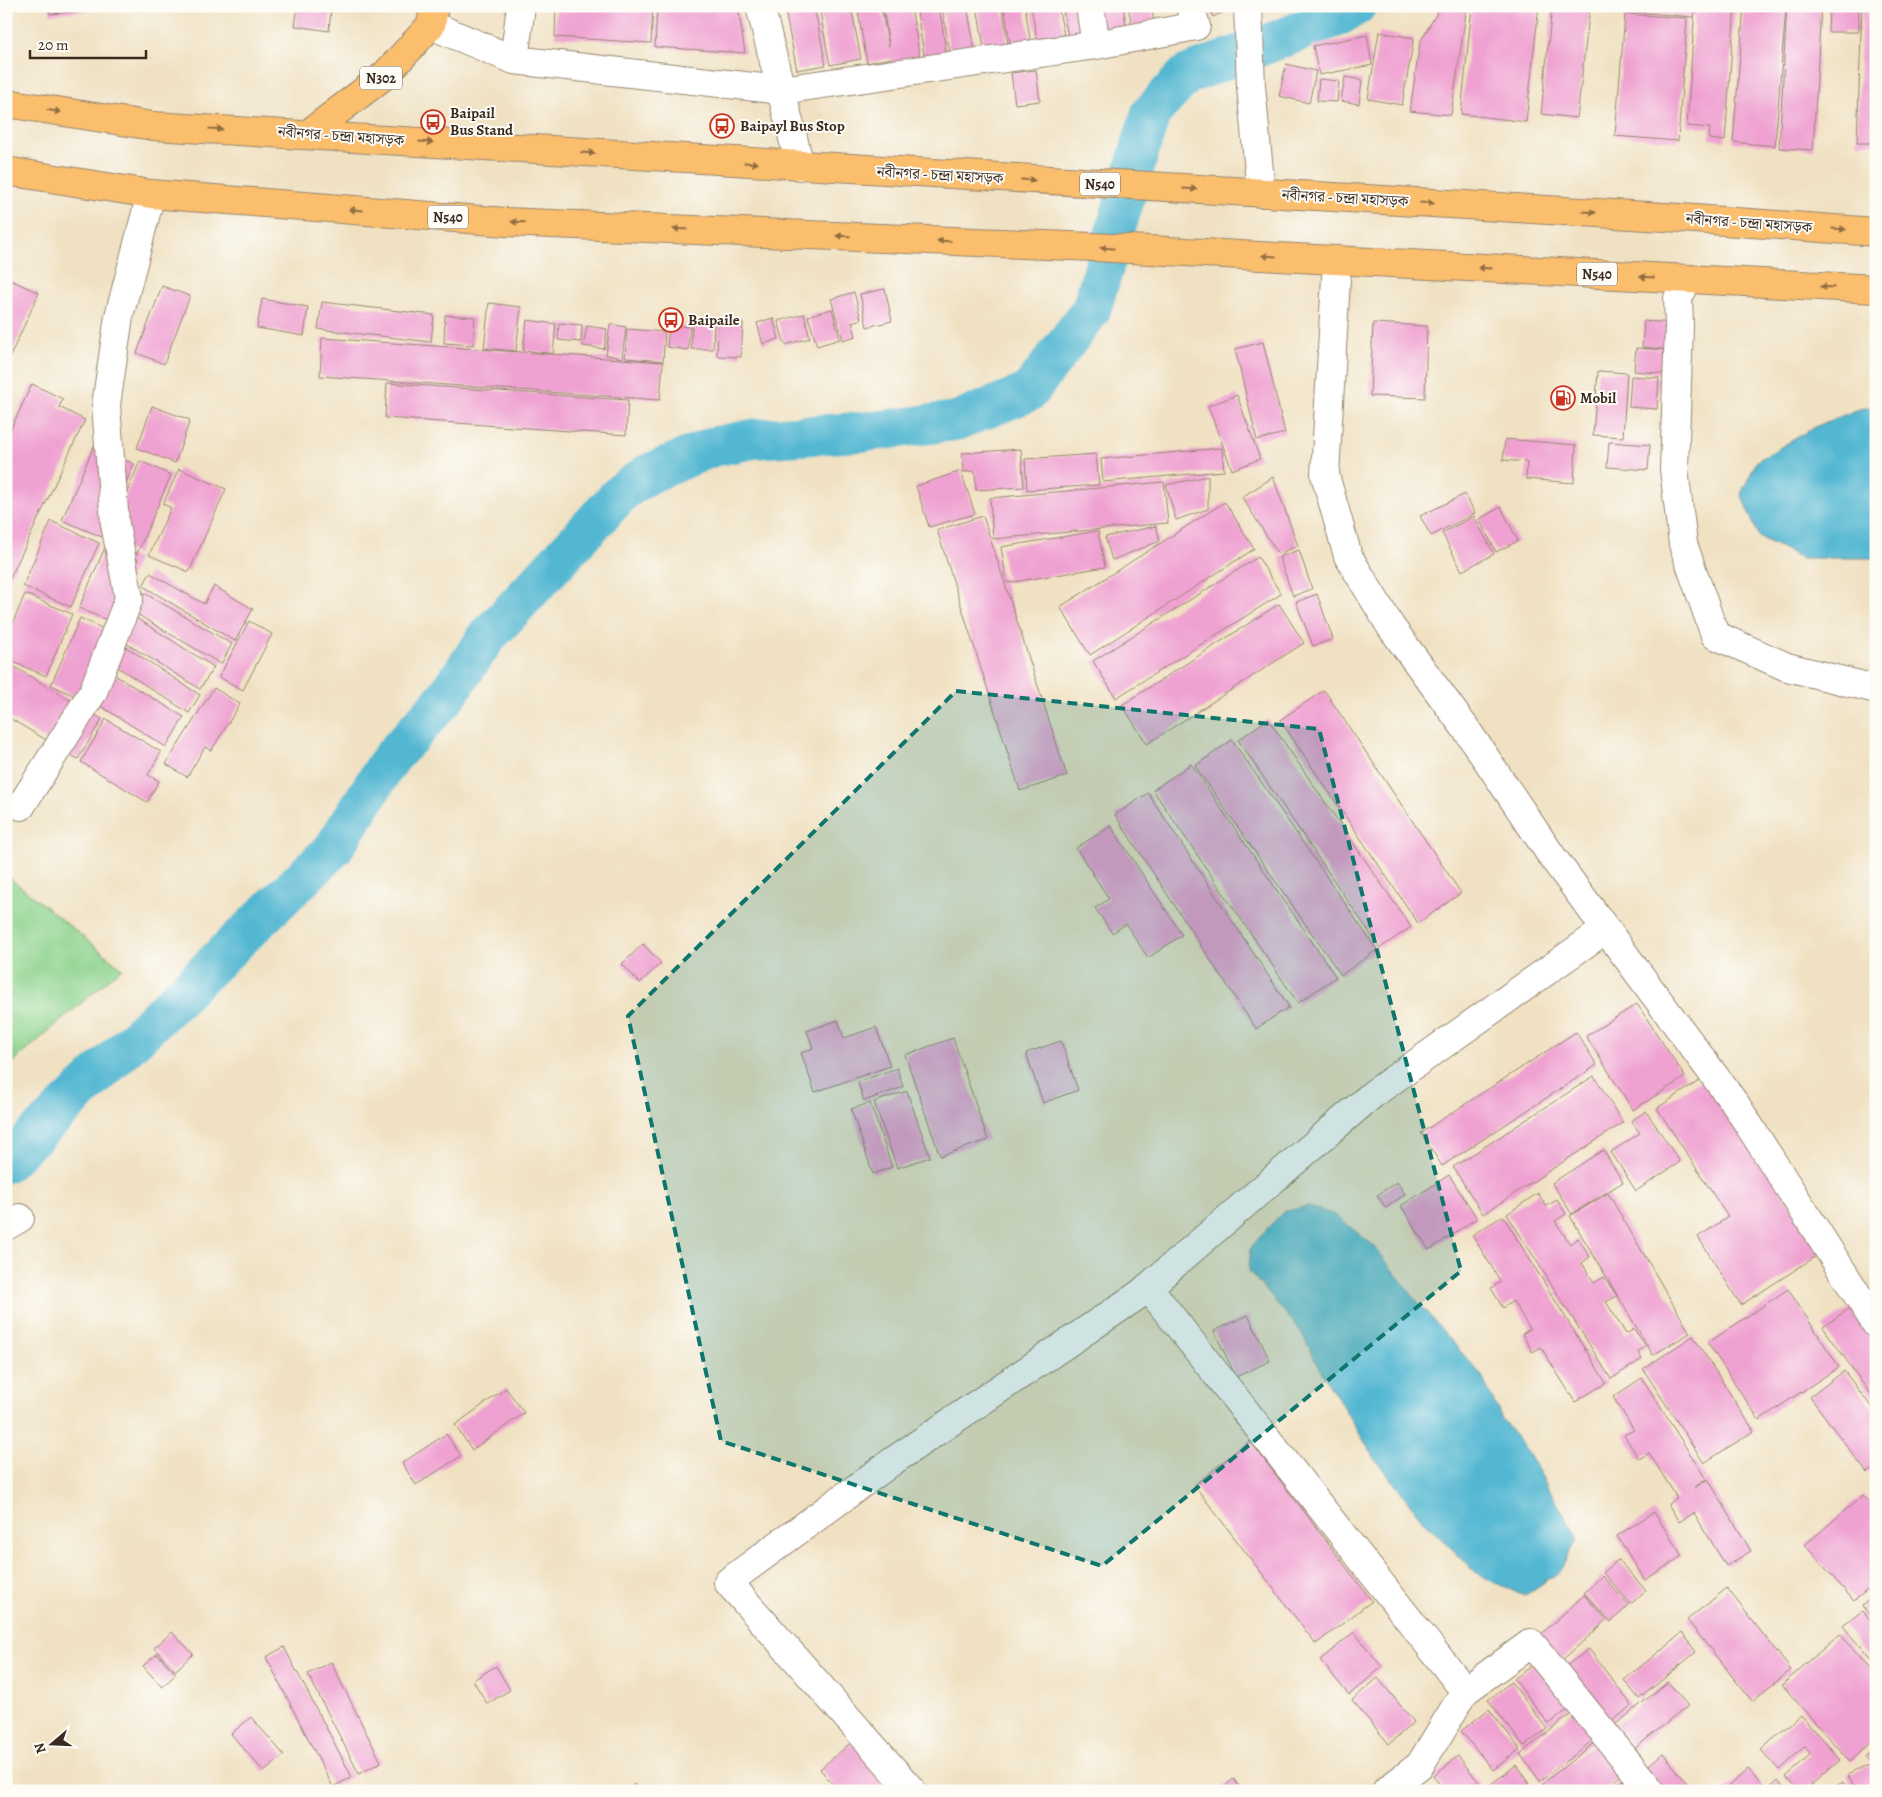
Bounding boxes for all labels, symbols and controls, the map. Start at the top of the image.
scale bar [30,28,146,60]
text: 20 m [38,35,69,55]
road number: N302 [360,66,402,90]
place label: Baipail Bus Stand [450,103,514,140]
one-way arrow [47,107,63,115]
bus stop icon: Baipail Bus Stand [420,109,446,135]
bus stop icon: Baipayl Bus Stop [709,113,735,139]
place label: Baipayl Bus Stop [740,116,845,136]
street label: নবীনগর - চন্দ্রা মহাসড়ক [276,122,405,150]
one-way arrow [208,125,224,133]
one-way arrow [419,138,435,146]
one-way arrow [581,150,597,158]
one-way arrow [743,160,759,168]
street label: নবীনগর - চন্দ্রা মহাসড়ক [875,162,1004,188]
road number: N540 [1080,172,1120,195]
one-way arrow [1020,176,1036,184]
street label: নবীনগর - চন্দ্রা মহাসড়ক [1280,185,1409,211]
one-way arrow [1182,186,1198,194]
one-way arrow [1419,199,1435,207]
one-way arrow [348,206,364,214]
road number: N540 [428,206,468,228]
one-way arrow [1582,209,1598,217]
street label: নবীনগর - চন্দ্রা মহাসড়ক [1684,209,1813,237]
one-way arrow [510,218,526,226]
one-way arrow [672,225,688,233]
one-way arrow [1831,226,1847,234]
one-way arrow [834,232,850,240]
one-way arrow [936,236,952,244]
one-way arrow [1098,243,1114,251]
one-way arrow [1261,252,1277,260]
road number: N540 [1577,262,1617,286]
one-way arrow [1477,264,1493,272]
one-way arrow [1639,272,1655,280]
one-way arrow [1819,282,1835,290]
bus stop icon: Baipaile [658,307,684,333]
place label: Baipaile [688,310,740,330]
fuel station icon: Mobil [1550,385,1576,411]
place label: Mobil [1580,388,1616,408]
north arrow [28,1720,78,1770]
text: N [30,1740,51,1756]

